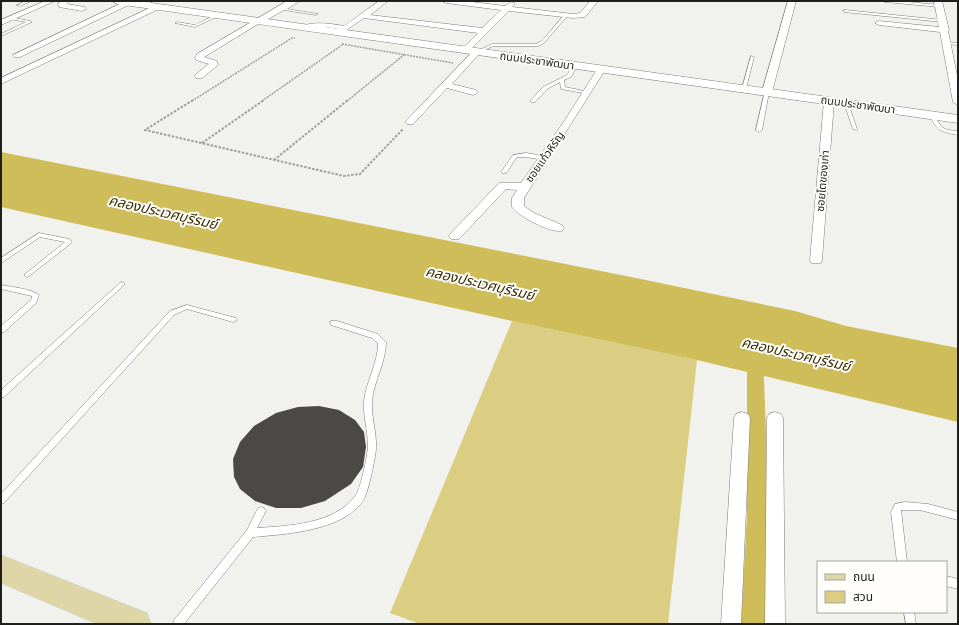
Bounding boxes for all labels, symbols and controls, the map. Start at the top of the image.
street label: ถนนประชาพัฒนา [499,49,575,73]
street label: ถนนประชาพัฒนา [820,93,896,117]
street label: ซอยแก้วหิรัญ [523,129,567,185]
street label: ซอยโตของเก่า [814,150,832,212]
water label: คลองประเวศบุรีรมย์ [107,192,222,234]
water label: คลองประเวศบุรีรมย์ [424,263,539,305]
water label: คลองประเวศบุรีรมย์ [740,334,855,376]
legend [817,561,947,613]
text: ถนน [853,570,875,584]
text: สวน [853,590,873,604]

